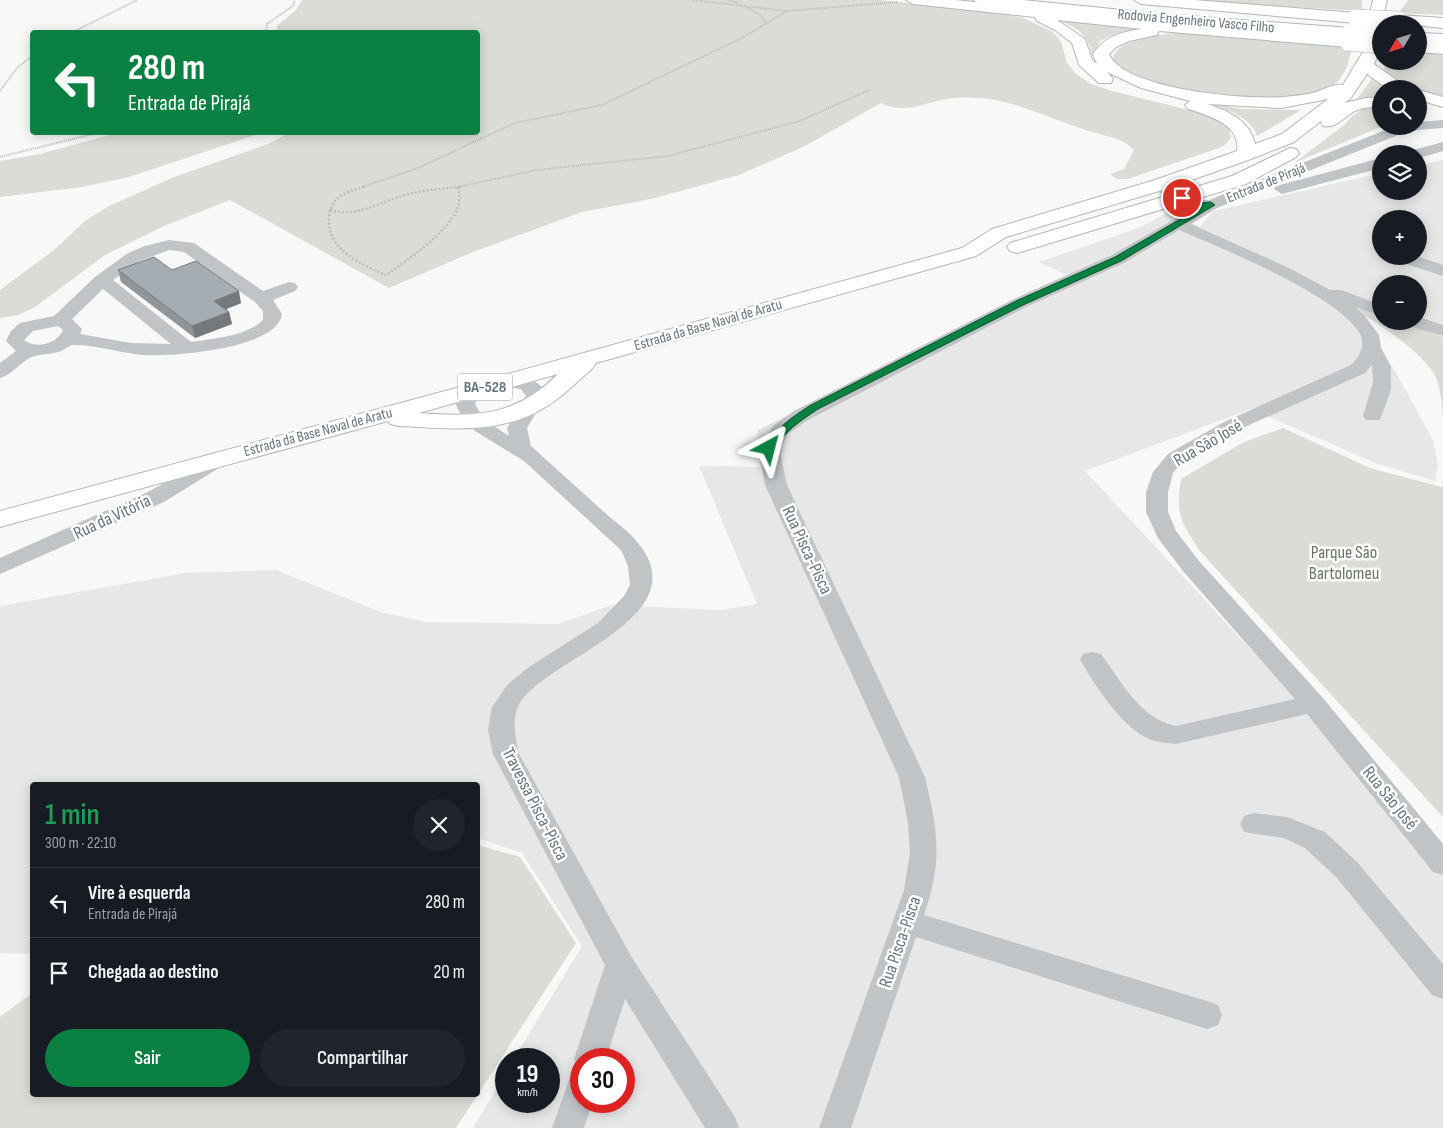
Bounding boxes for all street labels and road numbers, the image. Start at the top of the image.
street label: Rodovia Engenheiro Vasco Filho [1117,5,1275,37]
street label: Entrada de Pirajá [1224,158,1309,207]
street label: Estrada da Base Naval de Aratu [632,295,784,355]
road number: BA-528 [458,374,512,401]
street label: Estrada da Base Naval de Aratu [242,403,394,461]
street label: Rua São José [1170,415,1246,471]
street label: Rua da Vitória [70,490,154,544]
street label: Rua Pisca-Pisca [777,503,837,597]
street label: Travessa Pisca-Pisca [498,744,572,864]
street label: Rua São José [1358,762,1422,834]
street label: Rua Pisca-Pisca [875,894,925,990]

